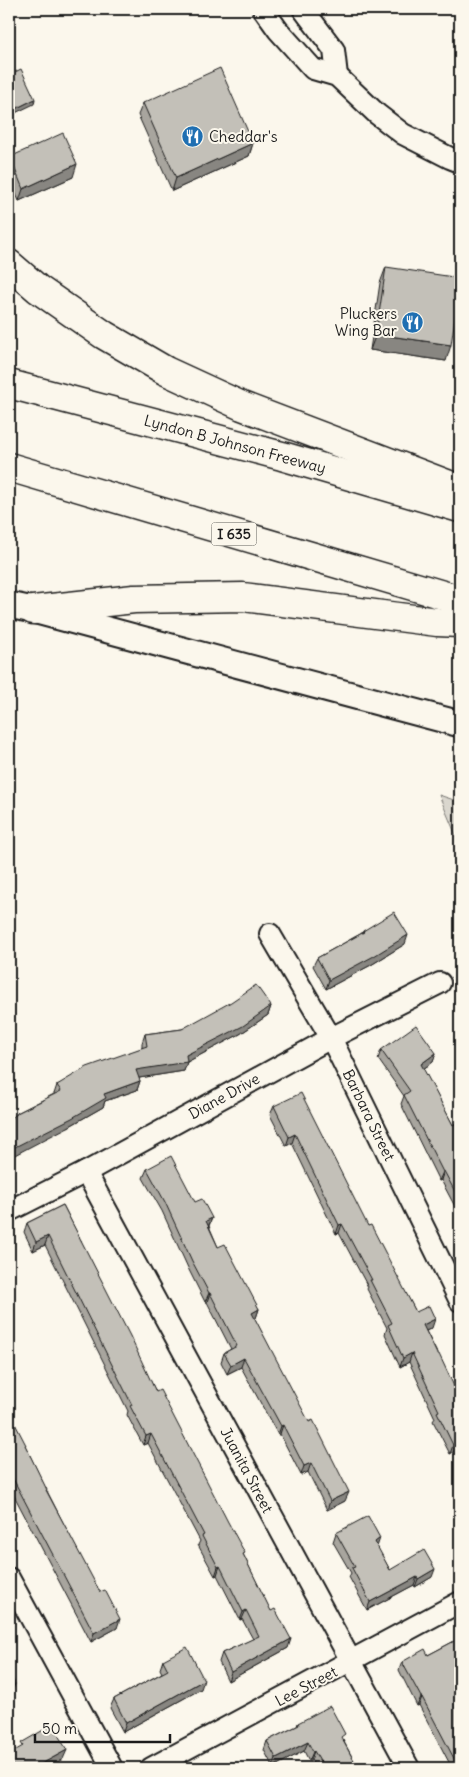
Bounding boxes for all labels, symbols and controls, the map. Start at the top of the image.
restaurant icon: Cheddar's [181,124,205,148]
place label: Cheddar's [209,127,278,146]
place label: Pluckers Wing Bar [335,304,397,340]
restaurant icon: Pluckers Wing Bar [401,310,425,334]
street label: Lyndon B Johnson Freeway [142,411,328,477]
road number: I 635 [212,522,256,546]
street label: Barbara Street [339,1066,399,1164]
street label: Diane Drive [185,1069,263,1123]
street label: Juanita Street [217,1424,277,1516]
street label: Lee Street [272,1662,340,1710]
scale bar [35,1712,170,1744]
text: 50 m [42,1719,77,1738]

